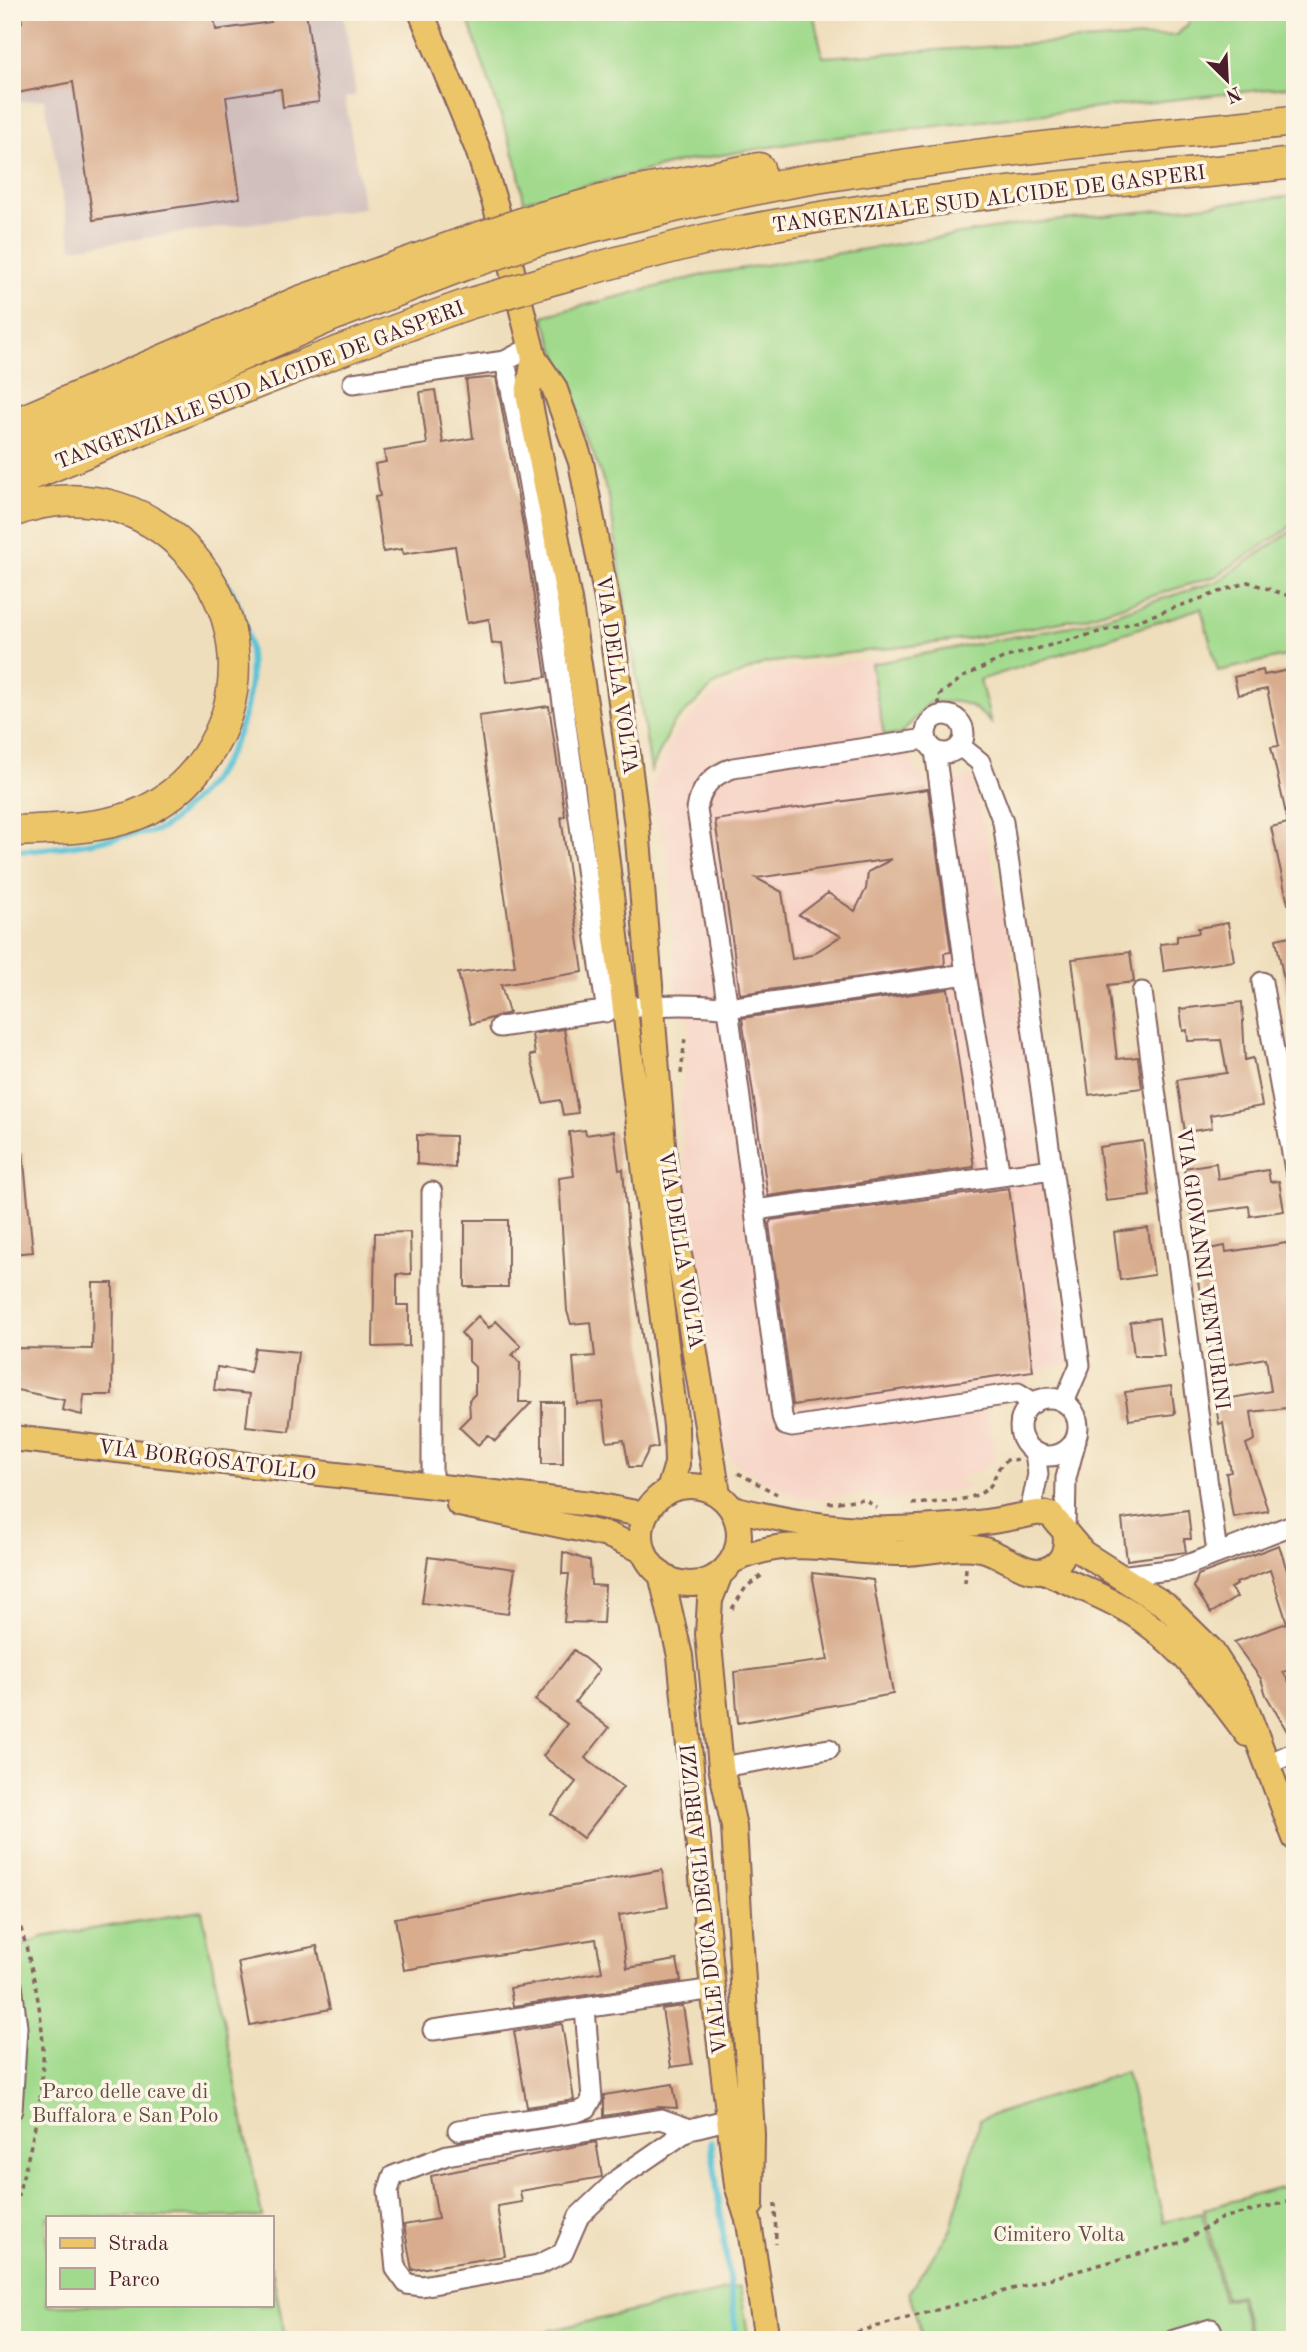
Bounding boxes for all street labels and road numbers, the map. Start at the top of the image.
street label: TANGENZIALE SUD ALCIDE DE GASPERI [771,163,1207,237]
street label: TANGENZIALE SUD ALCIDE DE GASPERI [52,298,468,474]
street label: VIA DELLA VOLTA [592,574,640,776]
street label: VIA GIOVANNI VENTURINI [1172,1127,1232,1411]
street label: VIA DELLA VOLTA [654,1149,706,1351]
street label: VIA BORGOSATOLLO [97,1437,317,1485]
street label: VIALE DUCA DEGLI ABRUZZI [678,1743,732,2055]

